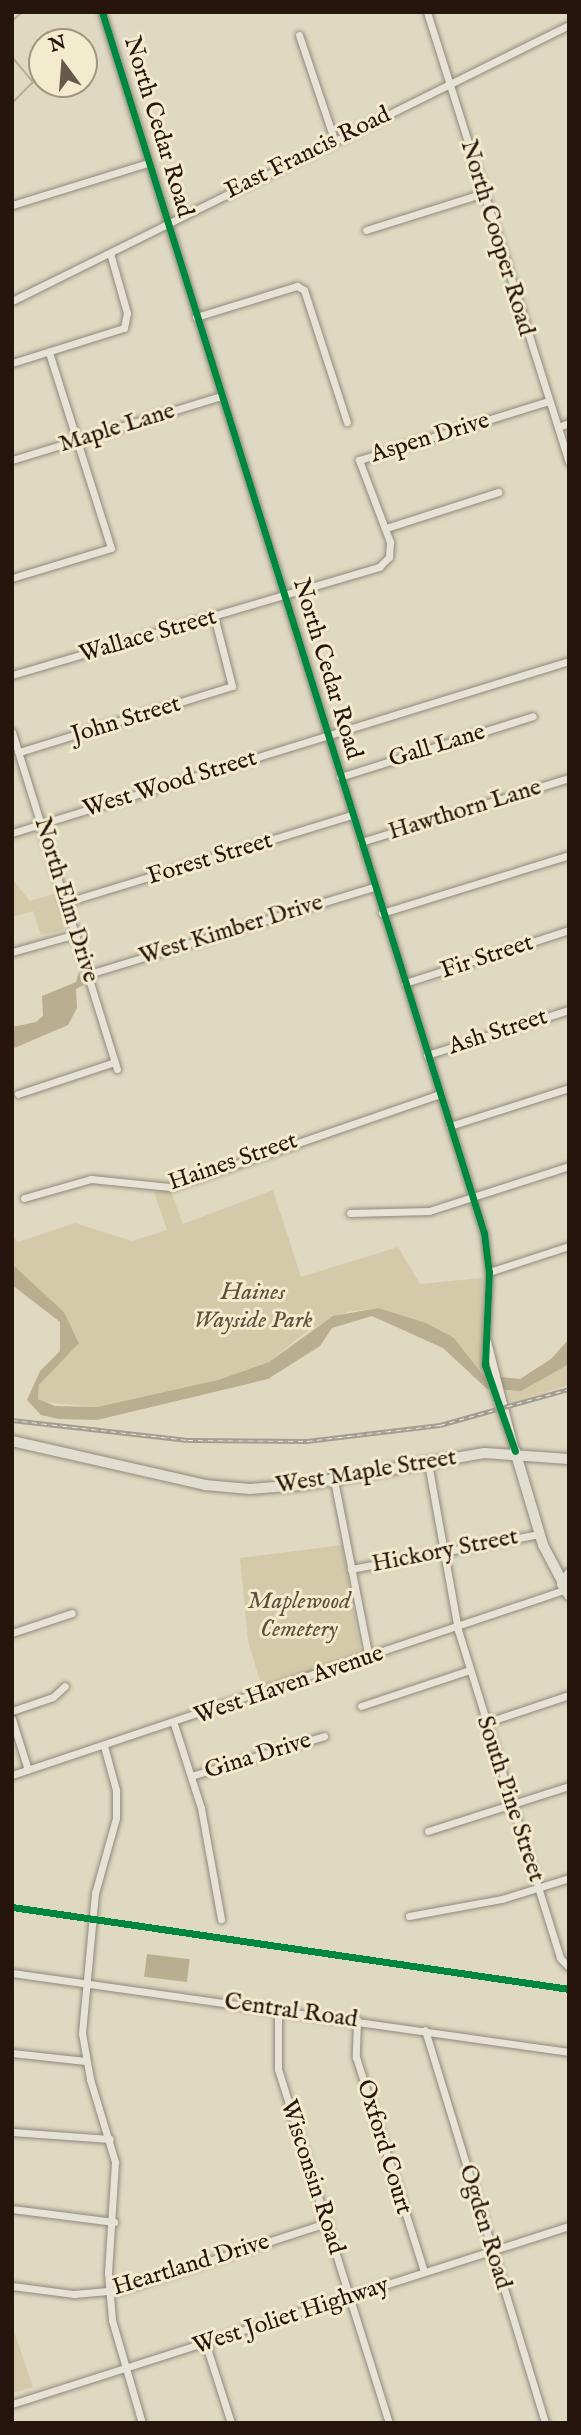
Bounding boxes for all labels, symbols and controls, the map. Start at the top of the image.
north arrow [28,28,98,98]
text: N [47,31,69,59]
street label: North Cedar Road [117,33,199,221]
street label: East Francis Road [221,101,395,205]
street label: North Cooper Road [453,137,541,339]
street label: Maple Lane [56,397,178,459]
street label: Aspen Drive [367,406,493,470]
street label: North Cedar Road [286,575,368,763]
street label: Wallace Street [76,603,220,669]
street label: John Street [68,690,184,750]
street label: Gall Lane [385,718,489,774]
street label: West Wood Street [80,744,260,824]
street label: Hawthorn Lane [385,773,545,847]
street label: North Elm Drive [27,814,105,986]
street label: Forest Street [144,826,276,892]
street label: West Kimber Drive [136,888,326,972]
street label: Fir Street [437,929,537,985]
street label: Ash Street [445,1002,551,1062]
street label: Haines Street [165,1126,301,1198]
park label: Haines Wayside Park [193,1279,313,1335]
street label: West Maple Street [273,1443,459,1501]
street label: Hickory Street [369,1523,521,1579]
park label: Maplewood Cemetery [248,1588,350,1644]
street label: West Haven Avenue [191,1639,387,1731]
street label: South Pine Street [470,1712,550,1886]
street label: Gina Drive [201,1726,315,1786]
street label: Central Road [222,1987,360,2035]
street label: Oxford Court [350,2076,418,2218]
street label: Wisconsin Road [273,2096,351,2258]
street label: Ogden Road [452,2161,518,2293]
street label: Heartland Drive [109,2227,273,2303]
street label: West Joliet Highway [189,2271,393,2361]

